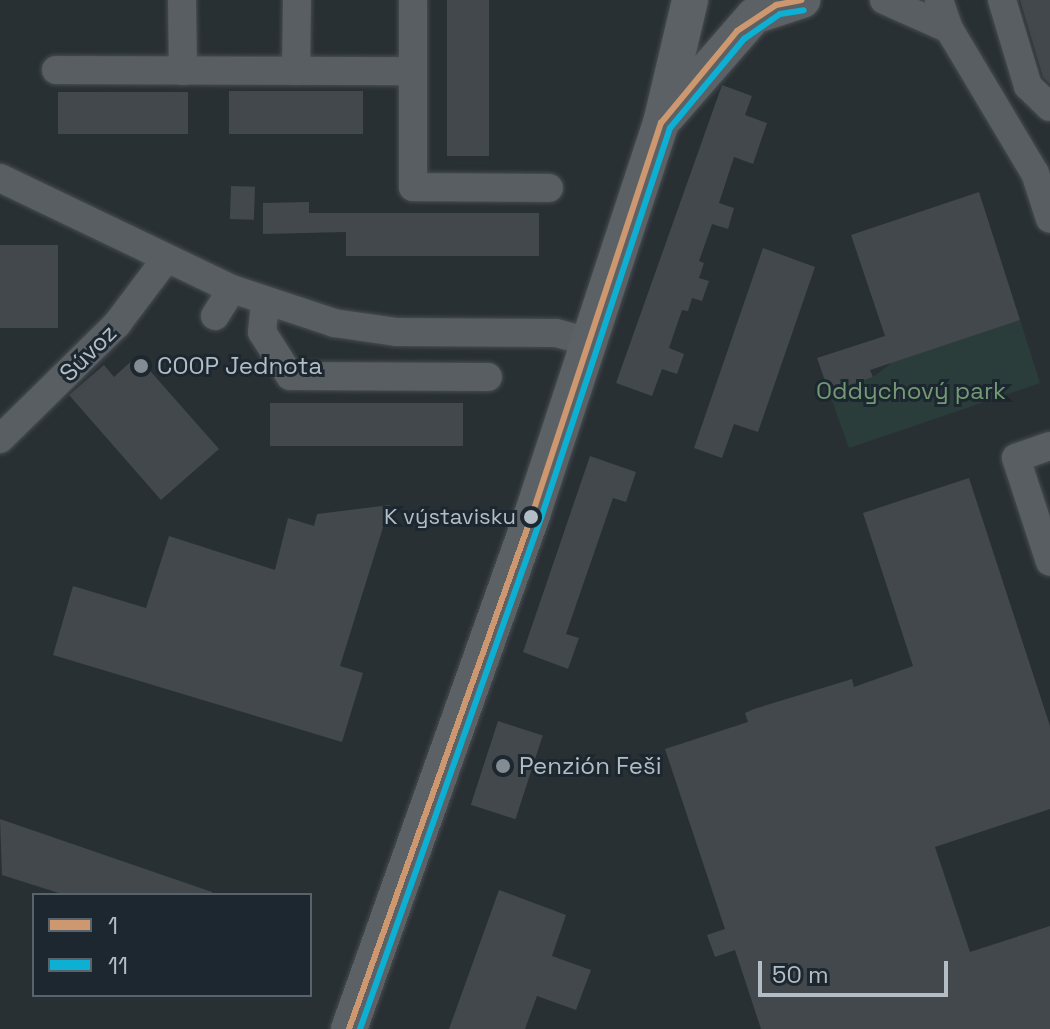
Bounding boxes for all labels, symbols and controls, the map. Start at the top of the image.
street label: Súvoz [54,319,122,387]
place label: COOP Jednota [157,352,322,380]
marker: COOP Jednota [132,357,150,375]
park label: Oddychový park [816,377,1006,405]
place label: K výstavisku [384,504,516,530]
marker: K výstavisku [523,509,539,525]
place label: Penzión Feši [519,752,662,780]
marker: Penzión Feši [494,757,512,775]
legend [32,893,312,997]
text: 1 [108,910,118,941]
scale bar [762,945,952,995]
text: 11 [108,950,128,981]
text: 50 m [772,959,829,990]

